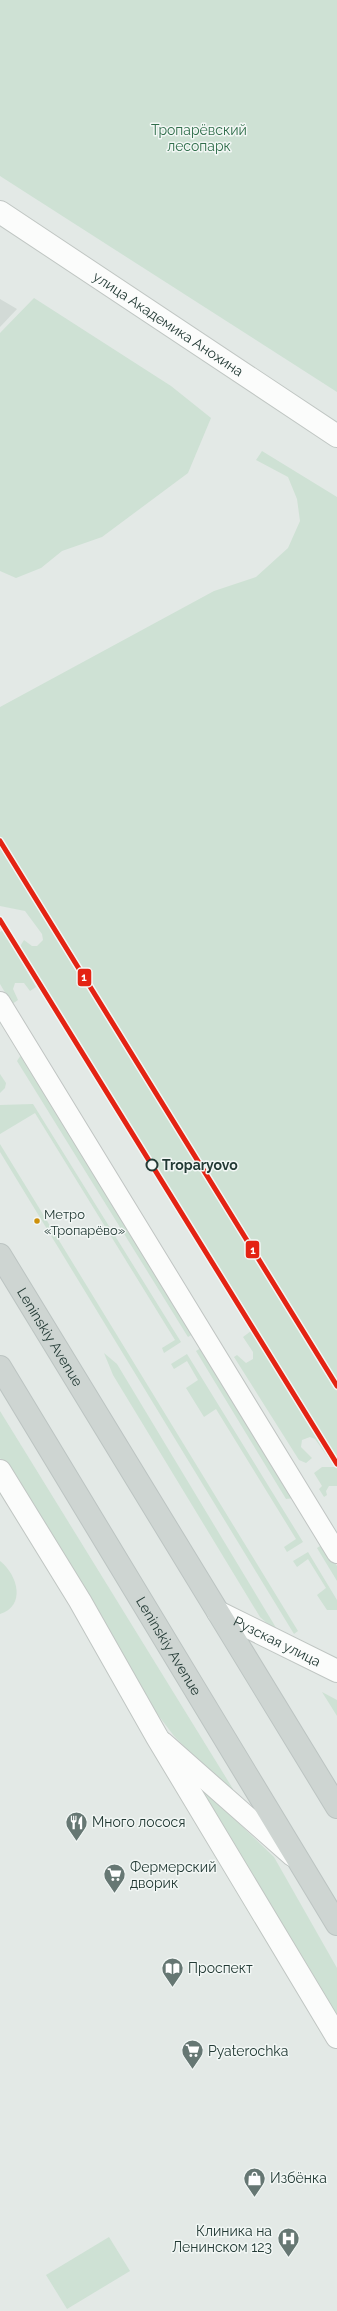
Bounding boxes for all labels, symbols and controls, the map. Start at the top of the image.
park label: Тропарёвский лесопарк [151,122,247,154]
street label: улица Академика Анохина [90,268,246,379]
line badge: 1 [77,968,92,987]
text: 1 [81,971,87,984]
place label: Troparyovo [162,1157,238,1173]
marker: Troparyovo [145,1158,159,1172]
place label: Метро «Тропарёво» [44,1207,125,1238]
marker: Метро «Тропарёво» [32,1216,42,1226]
line badge: 1 [245,1240,260,1259]
text: 1 [250,1244,256,1257]
street label: Leninskiy Avenue [14,1285,86,1389]
street label: Leninskiy Avenue [133,1594,205,1698]
street label: Рузская улица [231,1613,323,1670]
restaurant icon: Много лосося [64,1809,90,1842]
place label: Много лосося [92,1814,185,1830]
place label: Фермерский дворик [130,1859,216,1891]
supermarket icon: Фермерский дворик [101,1862,127,1895]
library icon: Проспект [159,1955,185,1988]
place label: Проспект [188,1960,253,1976]
supermarket icon: Pyaterochka [179,2038,205,2071]
place label: Pyaterochka [208,2043,288,2059]
shop icon: Избёнка [241,2165,267,2198]
place label: Избёнка [270,2170,327,2186]
place label: Клиника на Ленинском 123 [172,2223,272,2255]
hospital icon: Клиника на Ленинском 123 [275,2226,301,2259]

